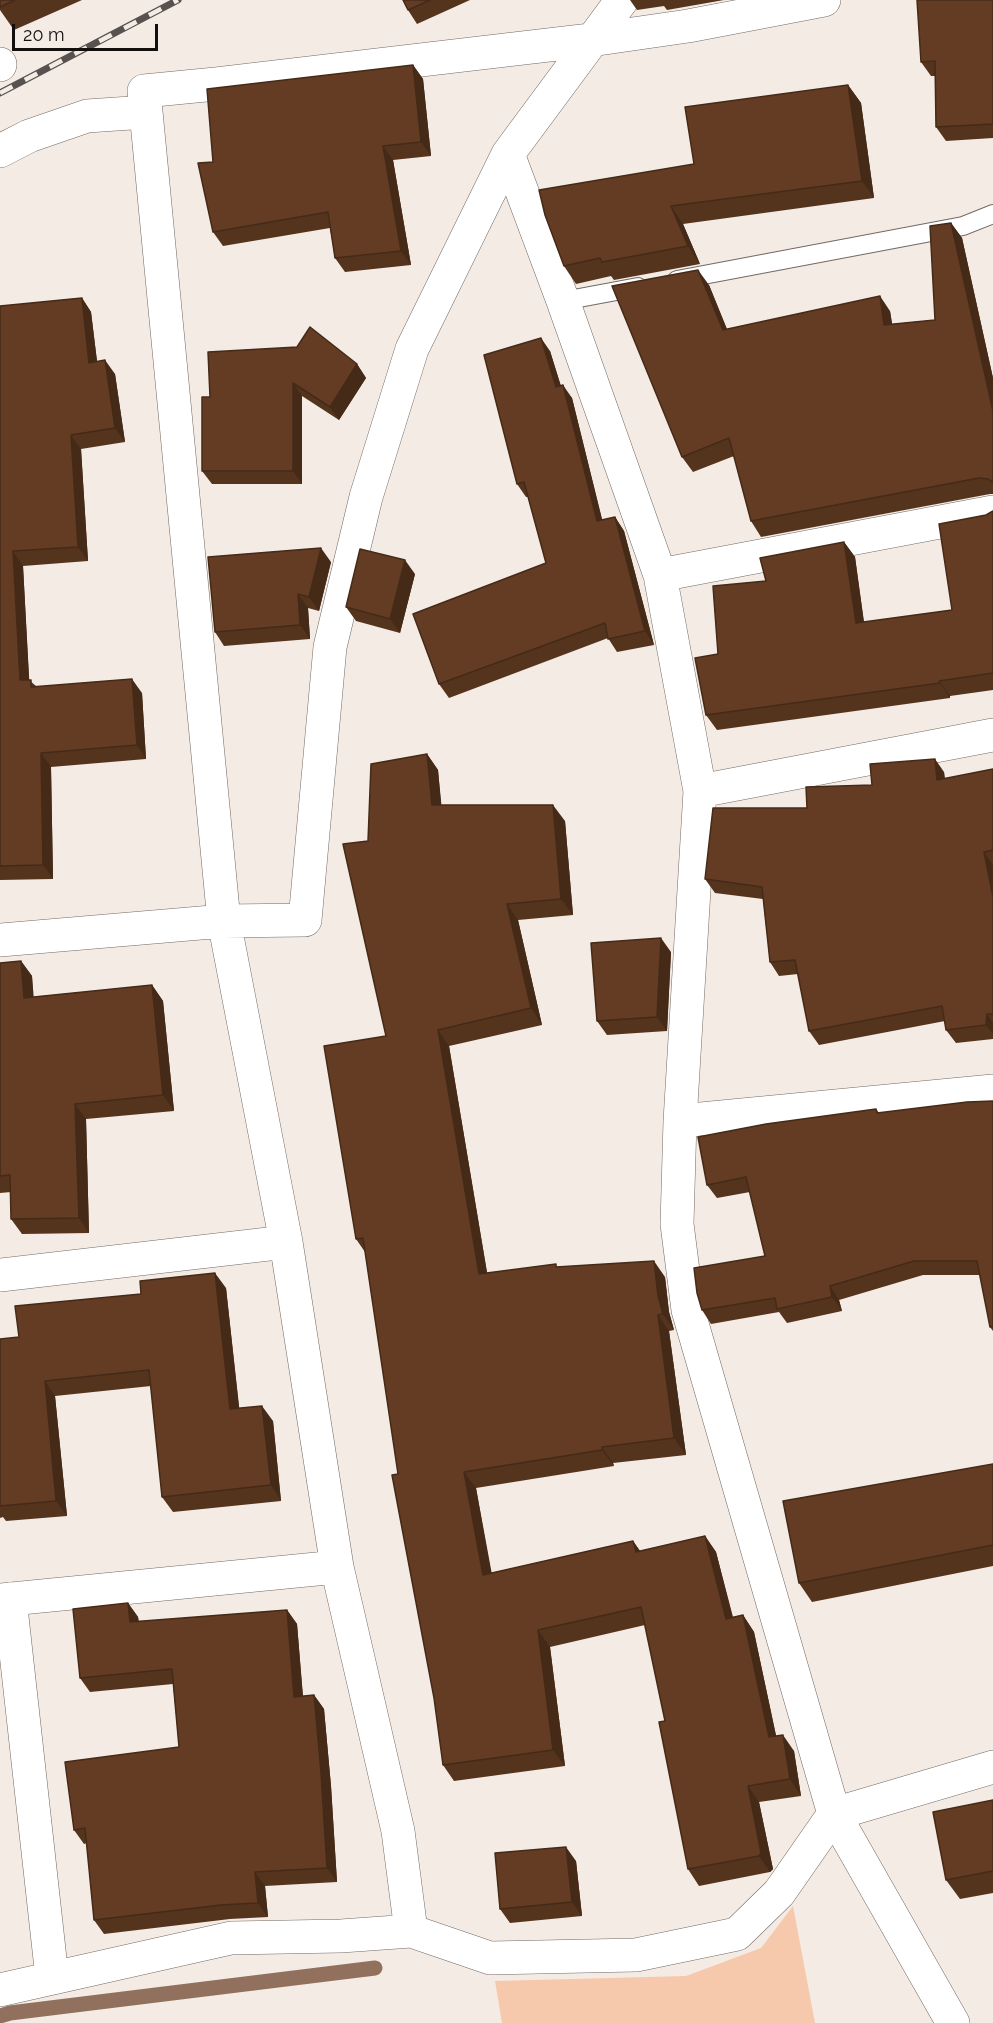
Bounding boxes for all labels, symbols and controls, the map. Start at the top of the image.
scale bar [15,12,160,50]
text: 20 m [23,24,65,45]

